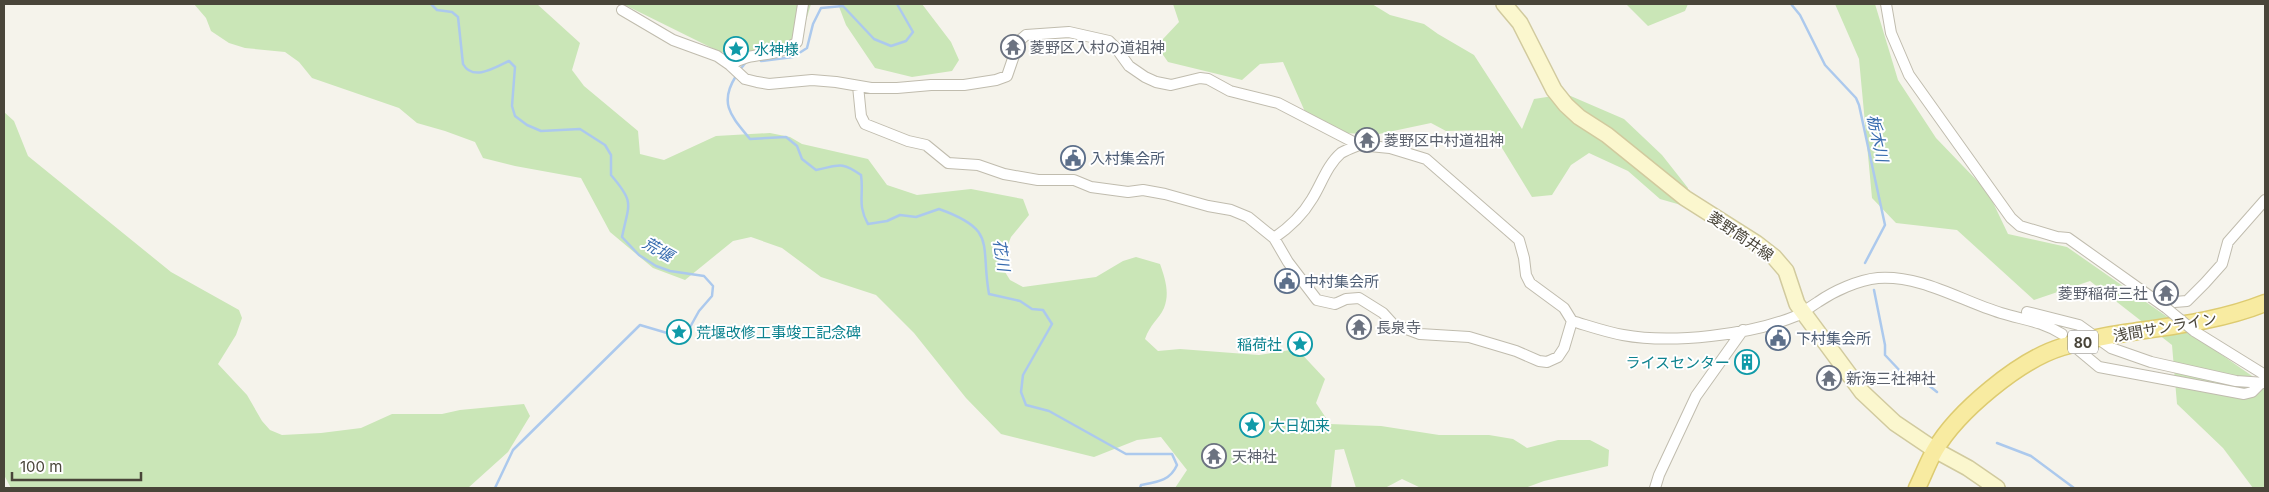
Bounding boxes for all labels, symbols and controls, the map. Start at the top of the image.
temple icon: 菱野区入村の道祖神 [1000,34,1026,60]
place icon: 水神様 [723,36,749,62]
place label: 菱野区入村の道祖神 [1030,38,1165,57]
place label: 水神様 [754,40,799,59]
water label: 栃木川 [1863,112,1893,166]
temple icon: 菱野区中村道祖神 [1354,127,1380,153]
place label: 菱野区中村道祖神 [1384,131,1504,150]
public building icon: 入村集会所 [1060,145,1086,171]
place label: 入村集会所 [1090,149,1165,168]
street label: 菱野筒井線 [1705,207,1777,265]
water label: 荒堰 [639,232,679,267]
water label: 花川 [990,238,1015,274]
public building icon: 中村集会所 [1274,268,1300,294]
place label: 中村集会所 [1304,272,1379,291]
temple icon: 菱野稲荷三社 [2153,280,2179,306]
place label: 菱野稲荷三社 [2058,284,2148,303]
street label: 浅間サンライン [2112,309,2218,345]
temple icon: 長泉寺 [1346,314,1372,340]
place label: 長泉寺 [1376,318,1421,337]
place icon: 荒堰改修工事竣工記念碑 [666,319,692,345]
place label: 荒堰改修工事竣工記念碑 [696,323,861,342]
public building icon: 下村集会所 [1765,325,1791,351]
place label: 下村集会所 [1796,329,1871,348]
place icon: 稲荷社 [1287,331,1313,357]
road number: 80 [2068,331,2098,354]
place label: 稲荷社 [1237,335,1282,354]
building icon: ライスセンター [1734,349,1760,375]
place label: ライスセンター [1625,353,1730,372]
temple icon: 新海三社神社 [1816,365,1842,391]
place label: 新海三社神社 [1846,369,1936,388]
place icon: 大日如来 [1239,412,1265,438]
place label: 大日如来 [1270,416,1330,435]
temple icon: 天神社 [1201,443,1227,469]
place label: 天神社 [1232,447,1277,466]
scale bar [12,450,141,482]
text: 100 m [20,457,62,476]

